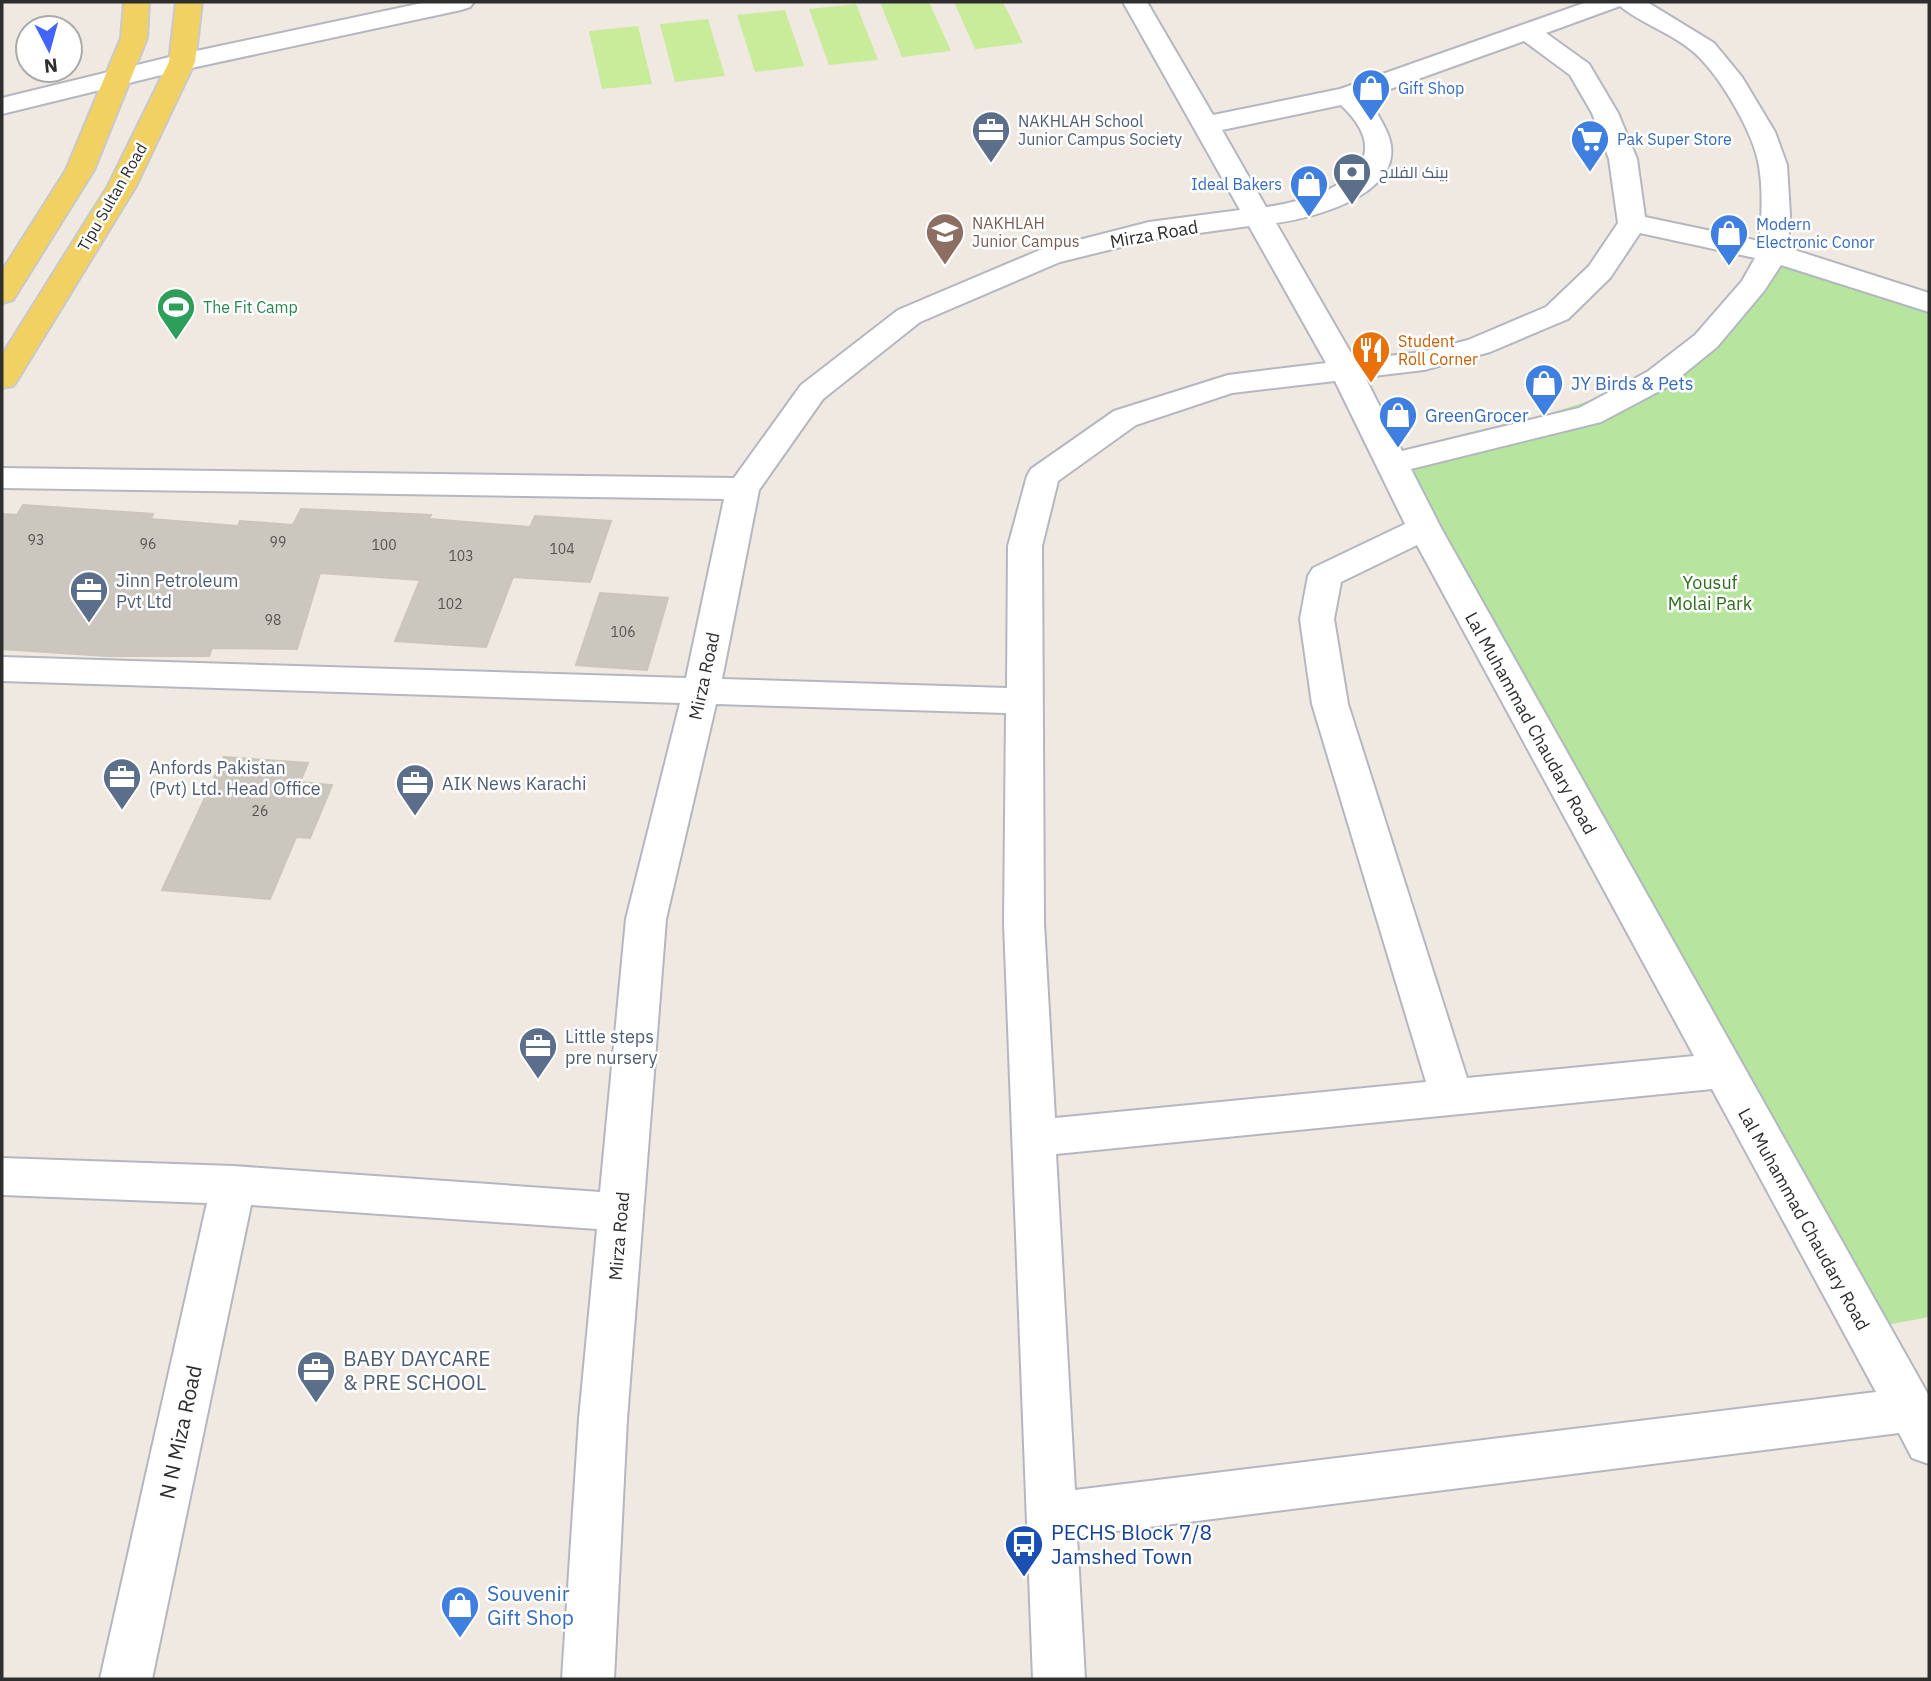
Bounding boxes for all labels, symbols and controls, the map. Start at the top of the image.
north arrow [14,14,84,84]
text: N [43,53,59,79]
shop icon: Gift Shop [1350,67,1392,122]
place label: Gift Shop [1398,78,1464,98]
office icon: NAKHLAH School Junior Campus Society [970,109,1012,164]
place label: NAKHLAH School Junior Campus Society [1018,111,1182,149]
supermarket icon: Pak Super Store [1569,118,1611,173]
place label: Pak Super Store [1617,129,1732,149]
street label: Tipu Sultan Road [73,139,151,255]
bank icon: بینک الفلاح [1331,151,1373,206]
place label: بینک الفلاح [1379,162,1448,184]
shop icon: Ideal Bakers [1288,163,1330,218]
place label: Ideal Bakers [1191,174,1282,194]
school or university icon: NAKHLAH Junior Campus [924,211,966,266]
shop icon: Modern Electronic Conor [1708,212,1750,267]
place label: NAKHLAH Junior Campus [972,213,1080,251]
place label: Modern Electronic Conor [1756,214,1875,252]
street label: Mirza Road [1108,215,1200,253]
sports icon: The Fit Camp [155,286,197,341]
place label: The Fit Camp [203,297,298,317]
restaurant icon: Student Roll Corner [1350,329,1392,384]
place label: Student Roll Corner [1398,331,1478,369]
shop icon: JY Birds & Pets [1523,362,1565,417]
place label: JY Birds & Pets [1571,372,1694,395]
shop icon: GreenGrocer [1377,394,1419,449]
place label: GreenGrocer [1425,404,1529,427]
house number: 93 [28,531,44,549]
house number: 99 [270,533,286,551]
house number: 96 [140,535,156,553]
house number: 100 [371,536,397,554]
house number: 104 [549,540,575,558]
house number: 103 [448,547,474,565]
office icon: Jinn Petroleum Pvt Ltd [68,569,110,624]
place label: Jinn Petroleum Pvt Ltd [116,569,238,613]
park label: Yousuf Molai Park [1668,571,1753,615]
house number: 102 [437,595,463,613]
street label: Lal Muhammad Chaudary Road [1460,608,1602,838]
house number: 98 [265,611,281,629]
house number: 106 [610,623,636,641]
street label: Mirza Road [683,630,725,722]
office icon: Anfords Pakistan (Pvt) Ltd. Head Office [101,756,143,811]
place label: Anfords Pakistan (Pvt) Ltd. Head Office [149,756,321,800]
office icon: AIK News Karachi [394,762,436,817]
place label: AIK News Karachi [442,772,586,795]
house number: 26 [252,802,268,820]
office icon: Little steps pre nursery [517,1025,559,1080]
place label: Little steps pre nursery [565,1025,658,1069]
street label: Lal Muhammad Chaudary Road [1733,1104,1875,1334]
street label: Mirza Road [604,1191,634,1281]
place label: BABY DAYCARE & PRE SCHOOL [343,1344,491,1396]
office icon: BABY DAYCARE & PRE SCHOOL [295,1349,337,1404]
street label: N N Miza Road [152,1363,208,1501]
place label: PECHS Block 7/8 Jamshed Town [1051,1518,1212,1570]
bus stop icon: PECHS Block 7/8 Jamshed Town [1003,1523,1045,1578]
place label: Souvenir Gift Shop [487,1579,574,1631]
shop icon: Souvenir Gift Shop [439,1584,481,1639]

